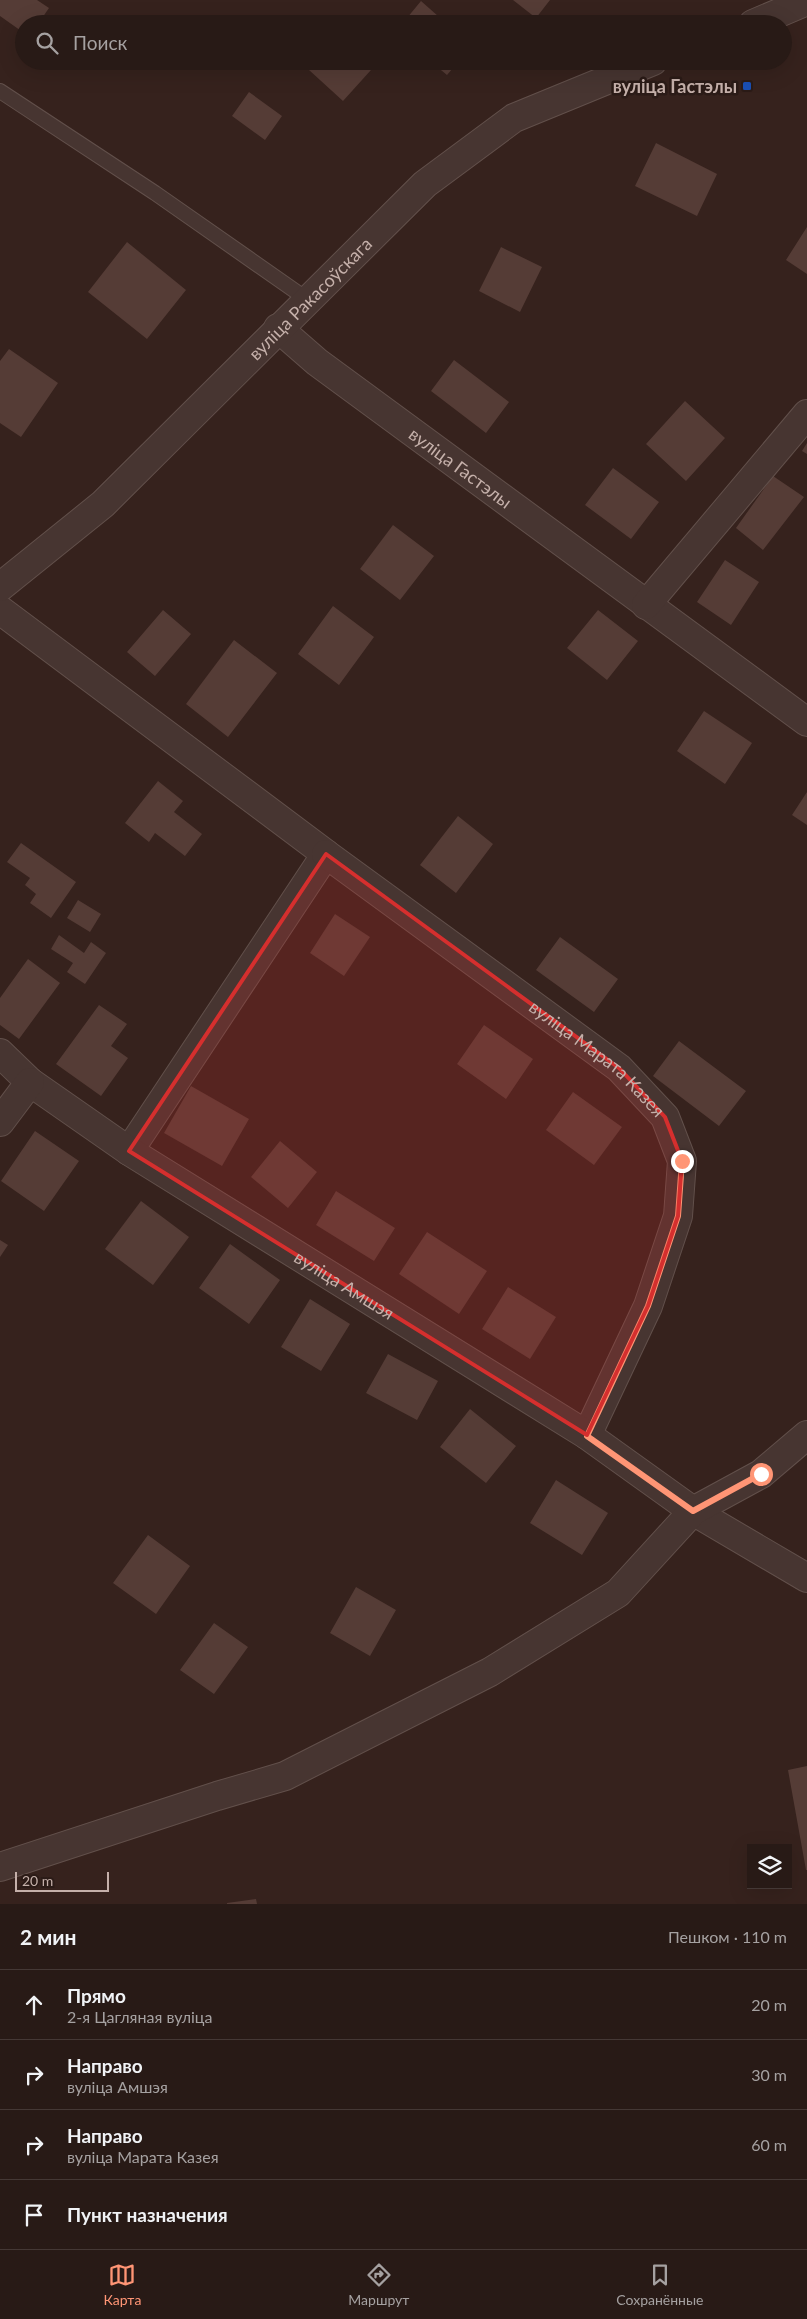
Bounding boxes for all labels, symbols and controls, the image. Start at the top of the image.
search box [15,15,792,70]
icon: search [33,29,61,57]
text: Поиск [73,31,127,54]
place label: вуліца Гастэлы [613,75,737,97]
marker: вуліца Гастэлы [741,80,753,92]
street label: вуліца Ракасоўскага [244,232,376,364]
street label: вуліца Гастэлы [405,423,516,513]
street label: вуліца Марата Казея [525,995,670,1121]
route end [671,1150,694,1173]
street label: вуліца Амшэя [290,1245,399,1324]
route start [750,1463,773,1486]
map controls [747,1844,792,1889]
button: layers [747,1844,792,1889]
scale bar [15,1869,109,1892]
text: 20 m [22,1872,53,1889]
text: 2 мин [20,1924,77,1949]
text: Пешком · 110 m [668,1927,787,1946]
text: Прямо [67,1984,126,2007]
icon: ahead [20,1991,48,2019]
text: 20 m [751,1995,787,2014]
text: 2-я Цагляная вуліца [67,2007,212,2026]
text: Направо [67,2054,143,2077]
icon: right [20,2061,48,2089]
text: 30 m [751,2065,787,2084]
text: вуліца Амшэя [67,2077,168,2096]
text: Направо [67,2124,143,2147]
icon: right [20,2131,48,2159]
text: 60 m [751,2135,787,2154]
text: вуліца Марата Казея [67,2147,219,2166]
icon: arrive [20,2201,48,2229]
text: Пункт назначения [67,2203,228,2226]
tab: Карта [103,2261,141,2308]
tab: Маршрут [348,2261,409,2308]
tab: Сохранённые [616,2261,703,2308]

